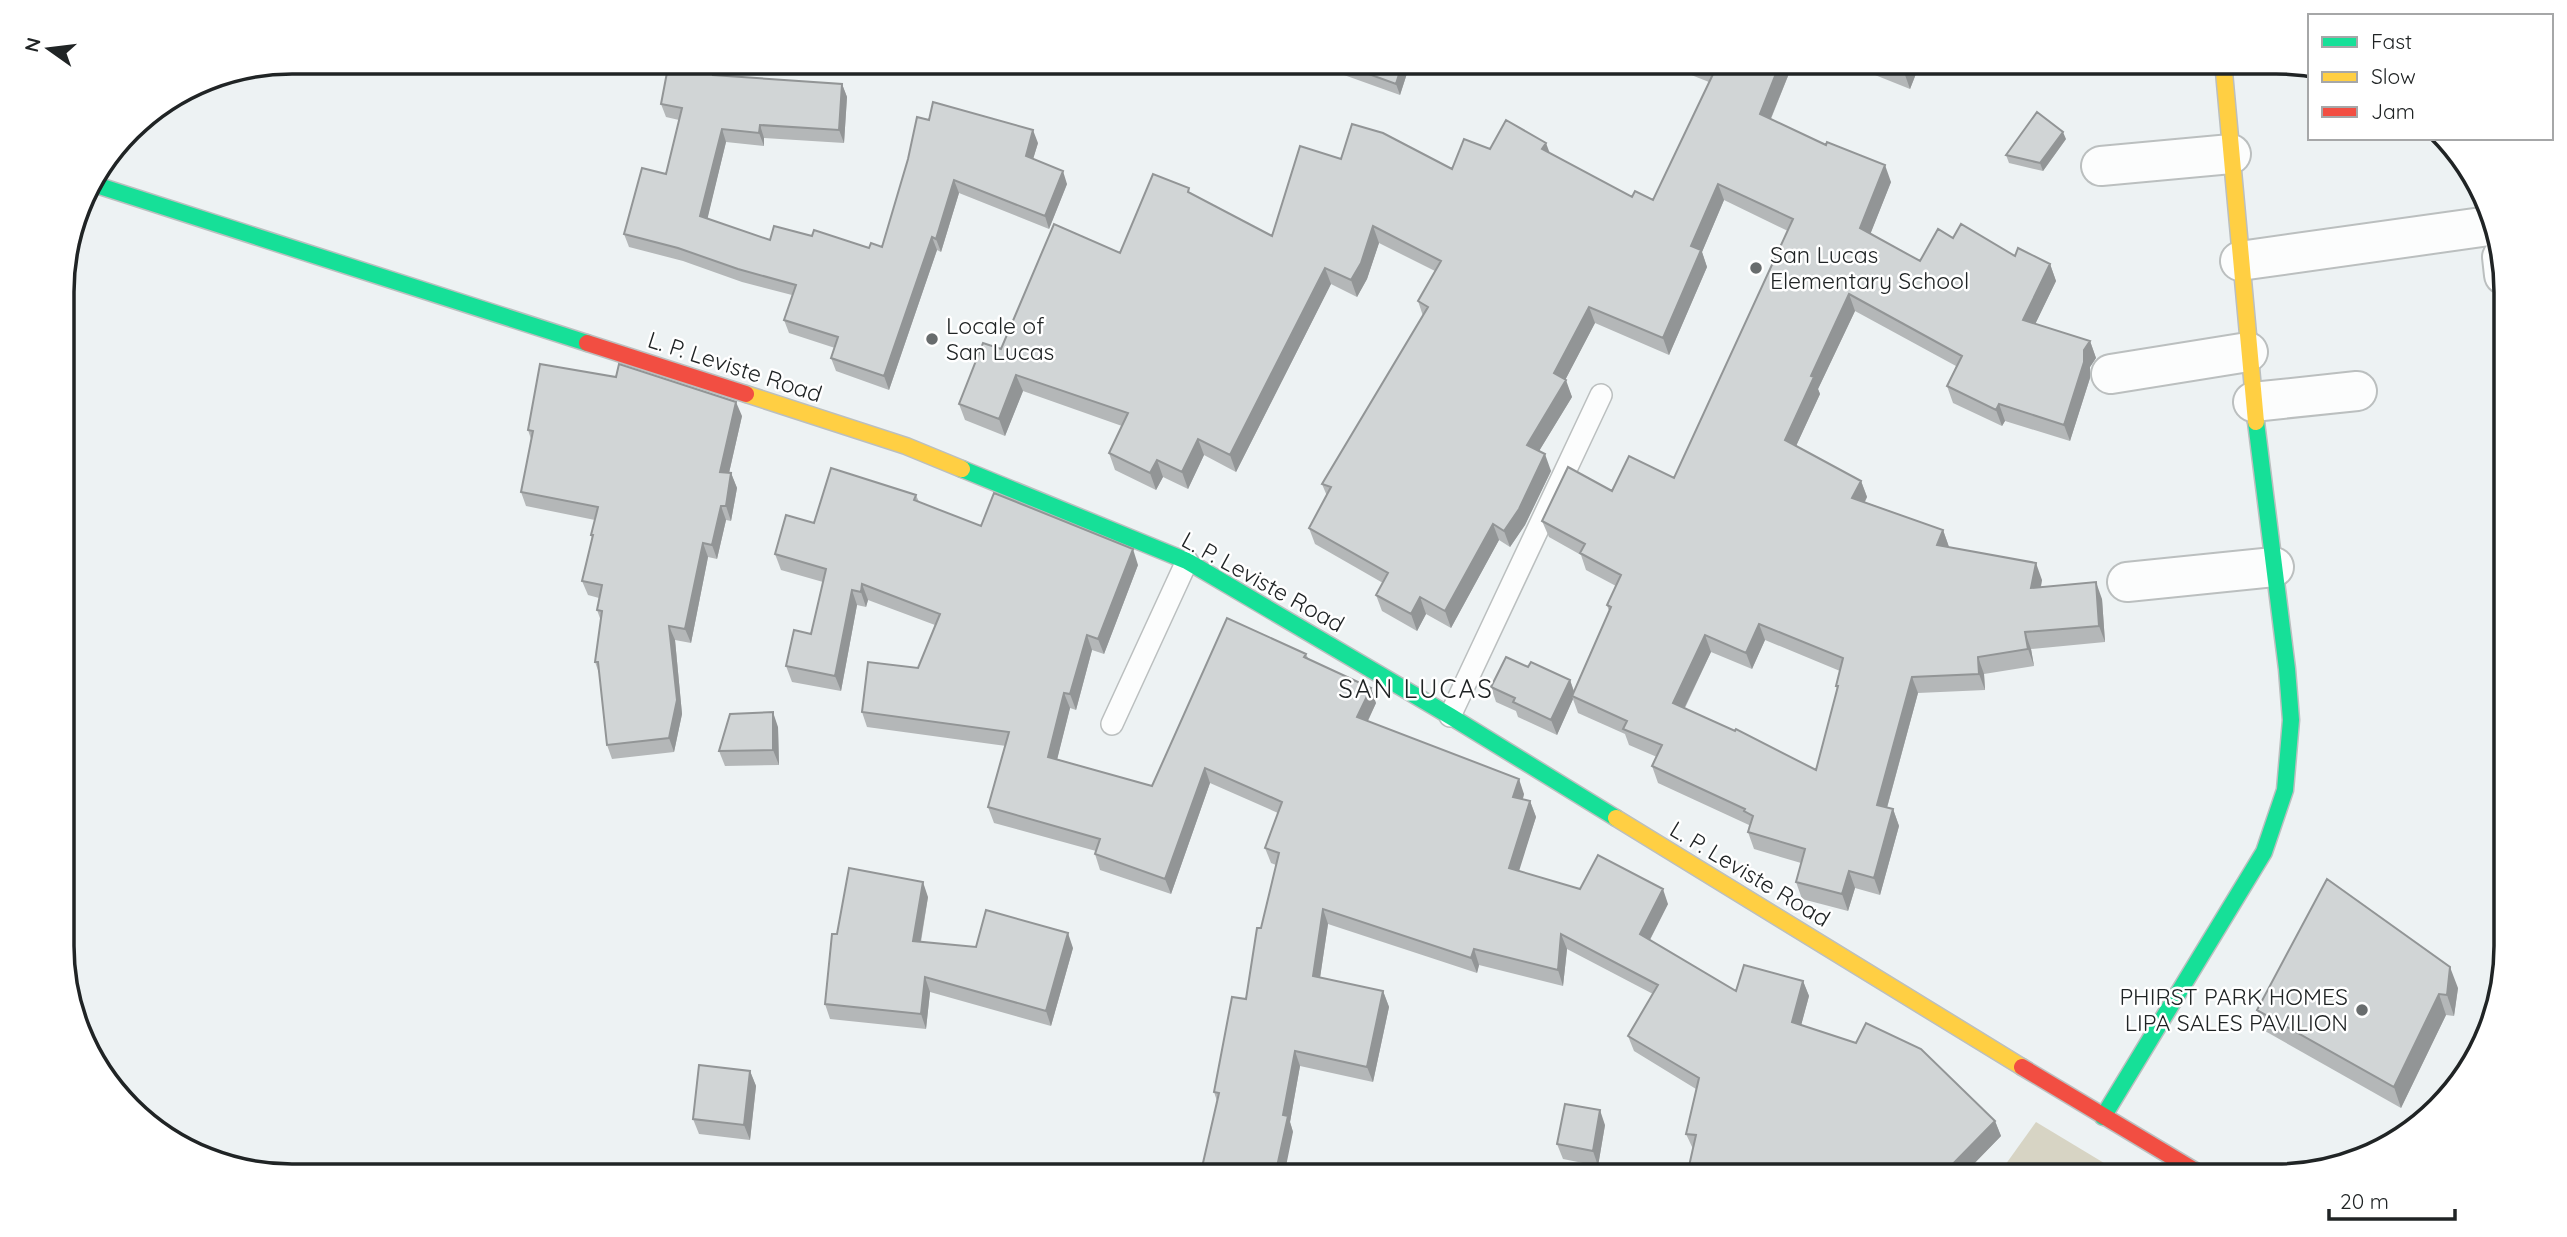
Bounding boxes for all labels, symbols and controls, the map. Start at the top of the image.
north arrow [14,14,84,84]
legend [2308,14,2553,140]
text: Fast [2371,28,2412,54]
text: N [19,35,46,55]
text: Slow [2371,63,2416,89]
text: Jam [2371,98,2415,124]
place label: San Lucas Elementary School [1770,240,1969,295]
marker: San Lucas Elementary School [1748,260,1764,276]
place label: Locale of San Lucas [946,311,1054,366]
street label: L. P. Leviste Road [644,325,826,408]
marker: Locale of San Lucas [924,331,940,347]
street label: L. P. Leviste Road [1177,525,1350,638]
district label: SAN LUCAS [1338,672,1494,705]
street label: L. P. Leviste Road [1665,814,1836,933]
place label: PHIRST PARK HOMES LIPA SALES PAVILION [2119,982,2348,1037]
marker: PHIRST PARK HOMES LIPA SALES PAVILION [2354,1002,2370,1018]
scale bar [2329,1178,2455,1222]
text: 20 m [2340,1188,2389,1214]

